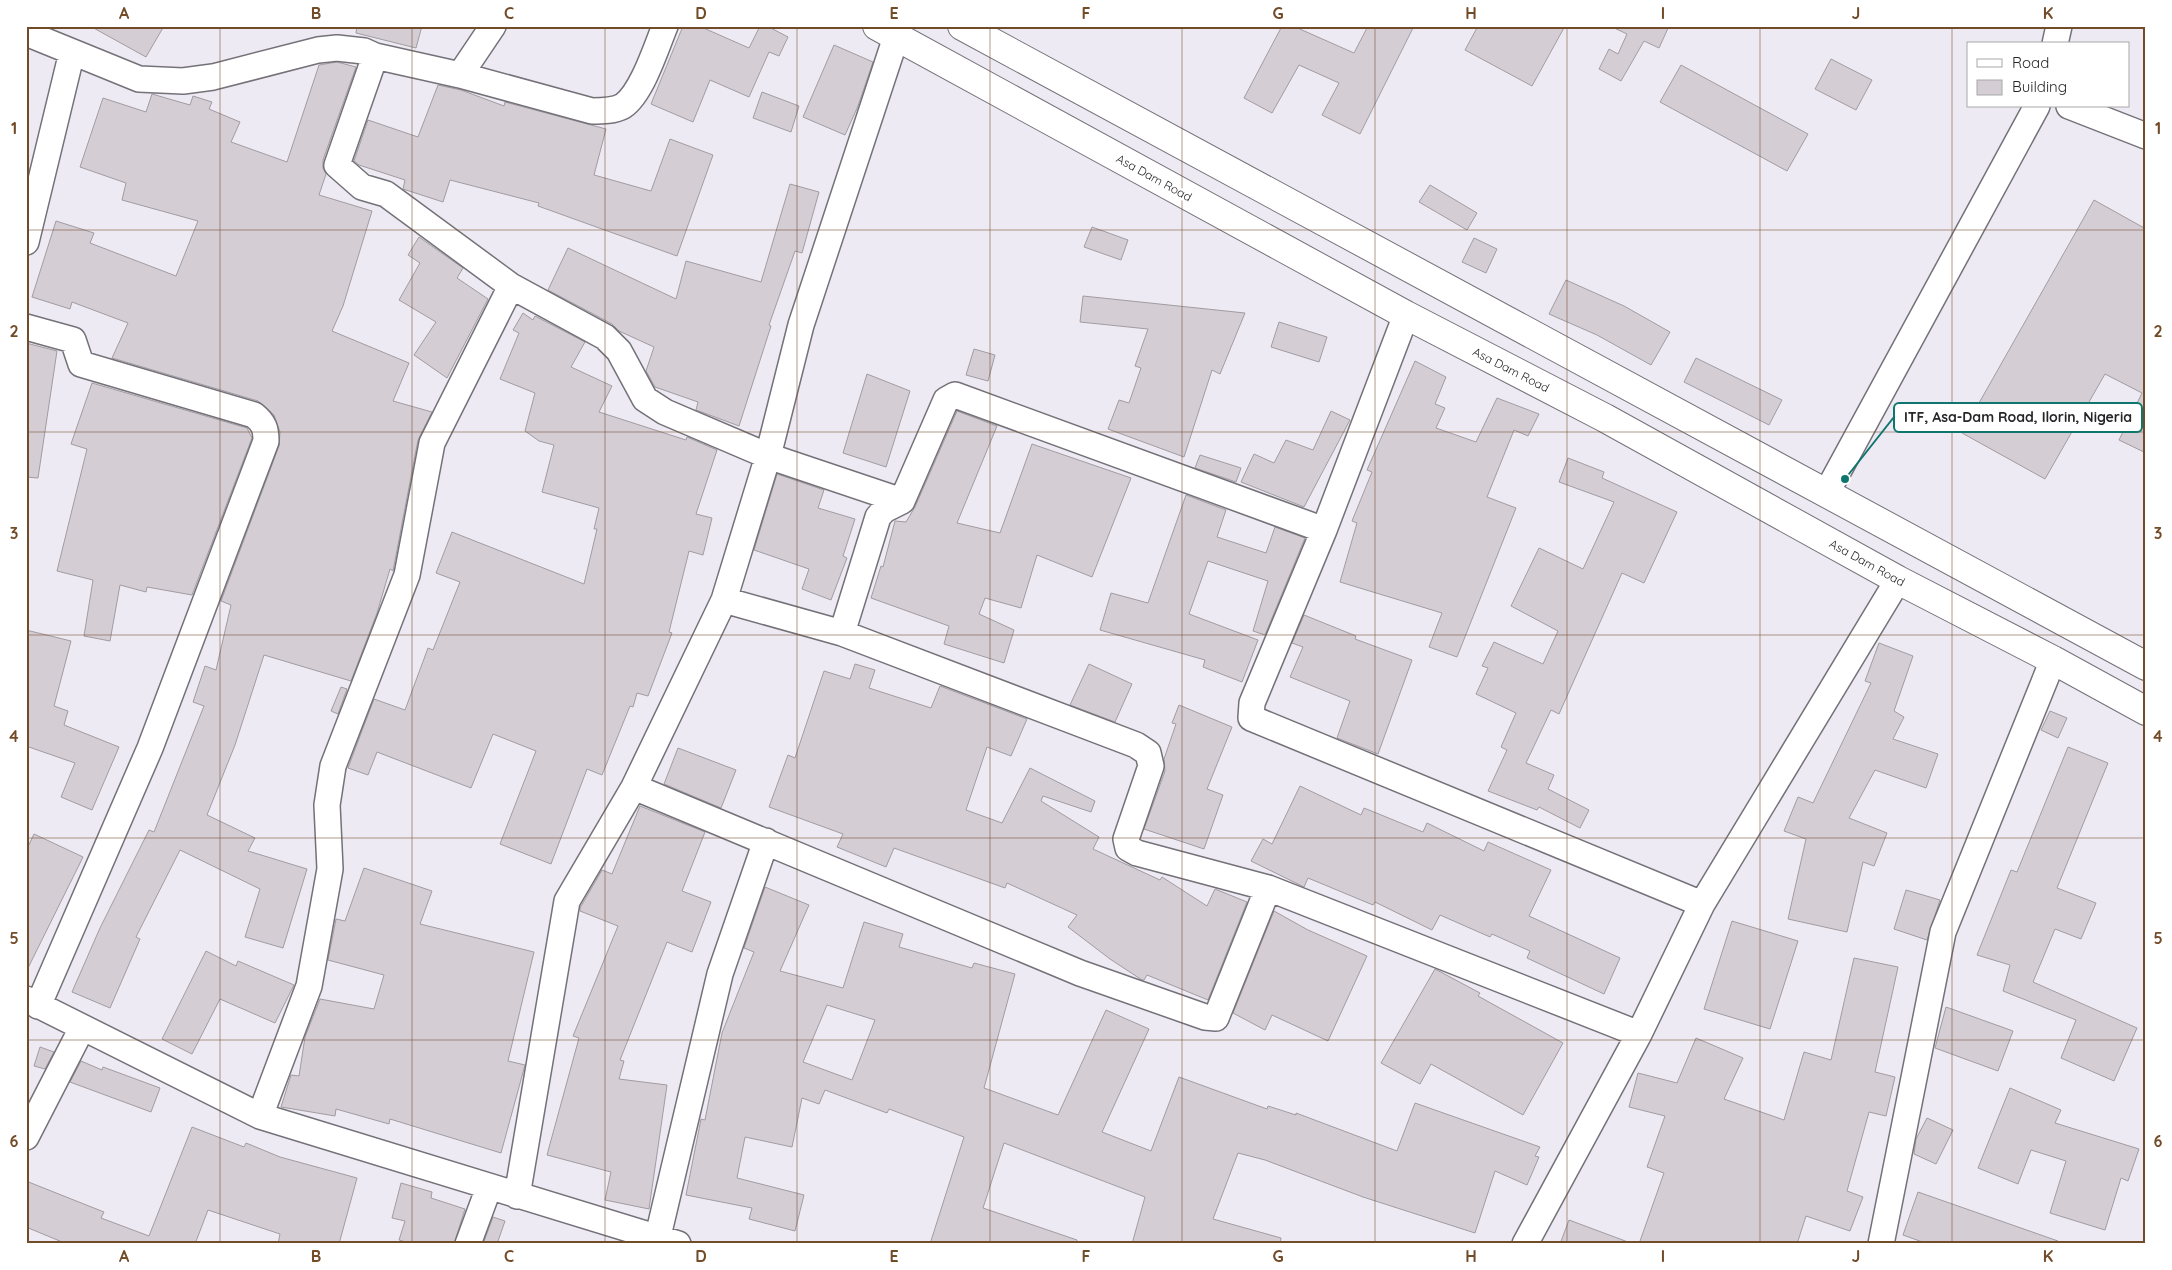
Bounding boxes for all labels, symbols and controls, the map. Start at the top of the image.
text: A [119,3,130,23]
text: B [311,3,321,23]
text: C [504,3,514,23]
text: D [695,3,707,23]
text: E [889,3,899,23]
text: F [1082,3,1091,23]
text: G [1272,3,1284,23]
text: H [1465,3,1477,23]
text: I [1661,3,1665,23]
text: J [1852,3,1860,23]
text: K [2043,3,2053,23]
legend [1967,42,2130,108]
text: Road [2012,53,2049,72]
text: Building [2012,77,2067,96]
text: 1 [11,118,17,138]
text: 1 [2155,118,2161,138]
street label: Asa Dam Road [1114,151,1195,204]
text: 2 [9,321,19,341]
text: 2 [2153,321,2163,341]
street label: Asa Dam Road [1470,344,1552,395]
callout: ITF, Asa-Dam Road, Ilorin, Nigeria [1894,403,2142,432]
text: ITF, Asa-Dam Road, Ilorin, Nigeria [1904,408,2132,426]
text: 3 [10,523,18,543]
text: 3 [2154,523,2162,543]
street label: Asa Dam Road [1827,536,1908,589]
text: 4 [9,726,19,746]
text: 4 [2153,726,2163,746]
text: 5 [9,928,19,948]
text: 5 [2153,928,2163,948]
text: 6 [10,1131,19,1151]
text: 6 [2154,1131,2163,1151]
text: A [119,1246,130,1266]
text: B [311,1246,321,1266]
text: C [504,1246,514,1266]
text: D [695,1246,707,1266]
text: E [889,1246,899,1266]
text: F [1082,1246,1091,1266]
text: G [1272,1246,1284,1266]
text: H [1465,1246,1477,1266]
text: I [1661,1246,1665,1266]
text: J [1852,1246,1860,1266]
text: K [2043,1246,2053,1266]

